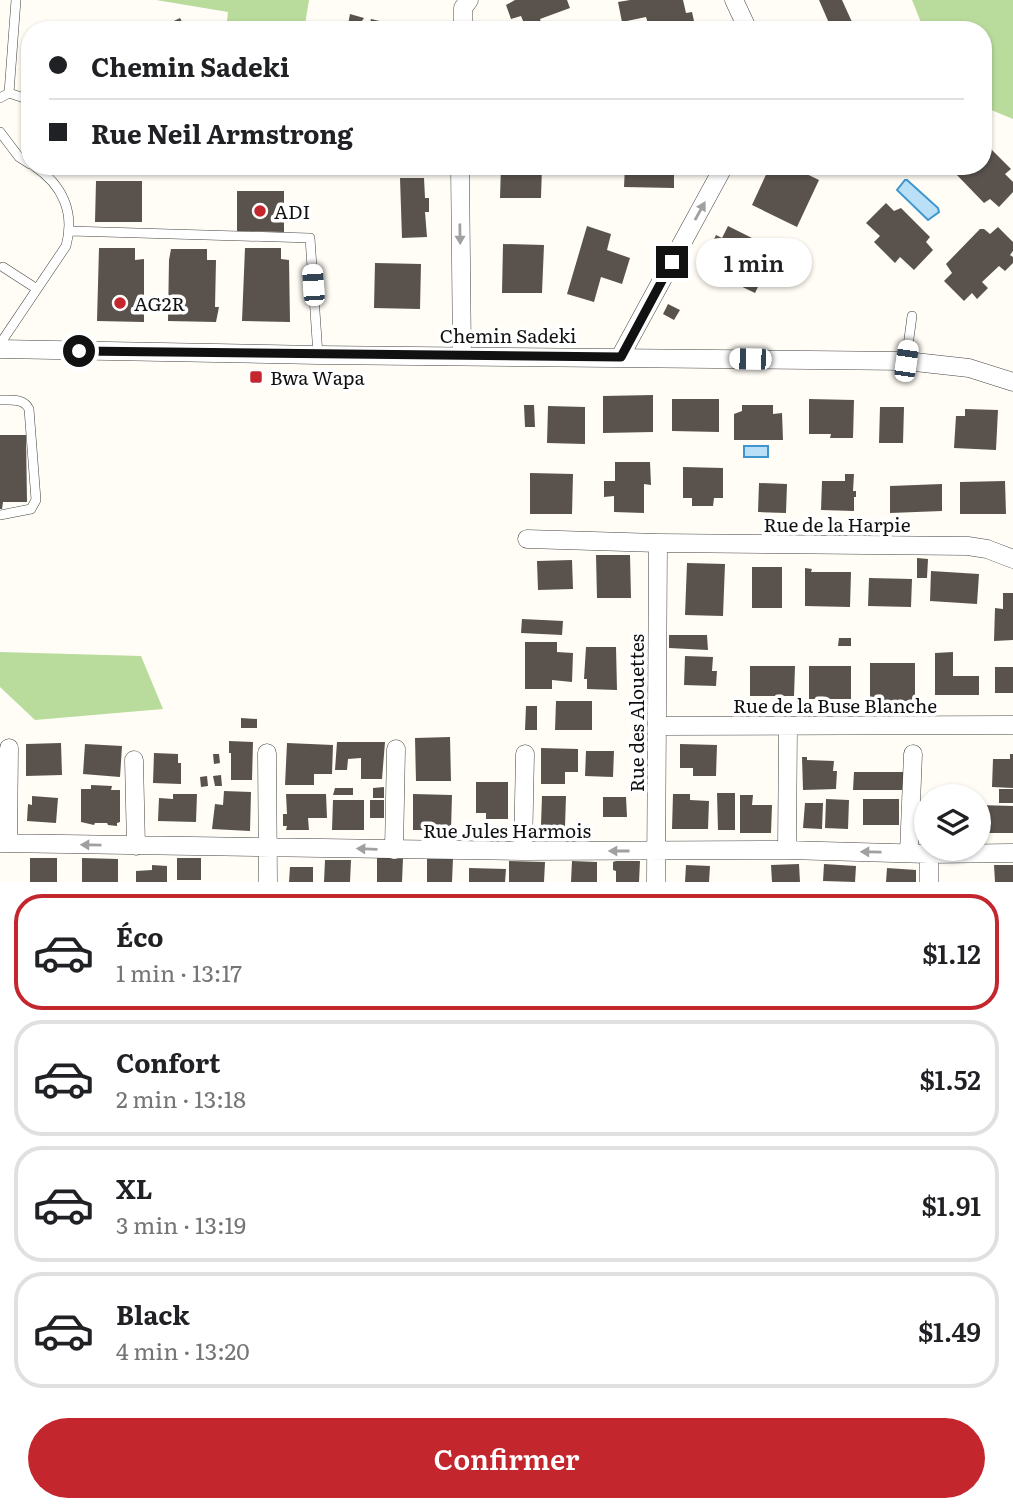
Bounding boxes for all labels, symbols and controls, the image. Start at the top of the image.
text: Chemin Sadeki [91,46,289,85]
text: Rue Neil Armstrong [91,113,353,152]
place label: ADI [274,197,310,225]
one-way arrow [694,201,706,221]
marker: ADI [252,203,268,219]
one-way arrow [455,224,466,246]
callout: 1 min [696,238,812,286]
text: 1 min [724,245,784,279]
route end [656,246,688,278]
car [302,263,325,307]
place label: AG2R [134,289,185,317]
marker: AG2R [112,295,128,311]
street label: Chemin Sadeki [440,321,576,349]
route start [63,335,95,367]
car [893,339,920,383]
car [729,348,772,370]
place label: Bwa Wapa [270,363,366,391]
marker: Bwa Wapa [248,369,264,385]
street label: Rue de la Harpie [763,510,911,538]
street label: Rue des Alouettes [622,633,650,792]
street label: Rue de la Buse Blanche [733,691,937,719]
map controls [914,784,991,861]
button: layers [914,784,991,861]
street label: Rue Jules Harmois [423,816,591,844]
one-way arrow [80,839,102,851]
one-way arrow [356,843,378,855]
one-way arrow [608,845,630,857]
one-way arrow [860,847,882,858]
text: Éco [116,916,164,955]
icon: car [32,921,95,984]
text: $1.12 [922,933,981,972]
text: 1 min · 13:17 [116,955,242,989]
text: Confort [116,1042,220,1081]
icon: car [32,1047,95,1110]
text: $1.52 [919,1059,981,1098]
text: 2 min · 13:18 [116,1081,246,1115]
text: XL [116,1168,153,1207]
icon: car [32,1173,95,1236]
text: $1.91 [922,1185,981,1224]
text: 3 min · 13:19 [116,1207,246,1241]
text: Black [116,1294,190,1333]
icon: car [32,1299,95,1362]
text: $1.49 [918,1311,981,1350]
text: 4 min · 13:20 [116,1333,250,1367]
button: Confirmer [28,1418,985,1498]

